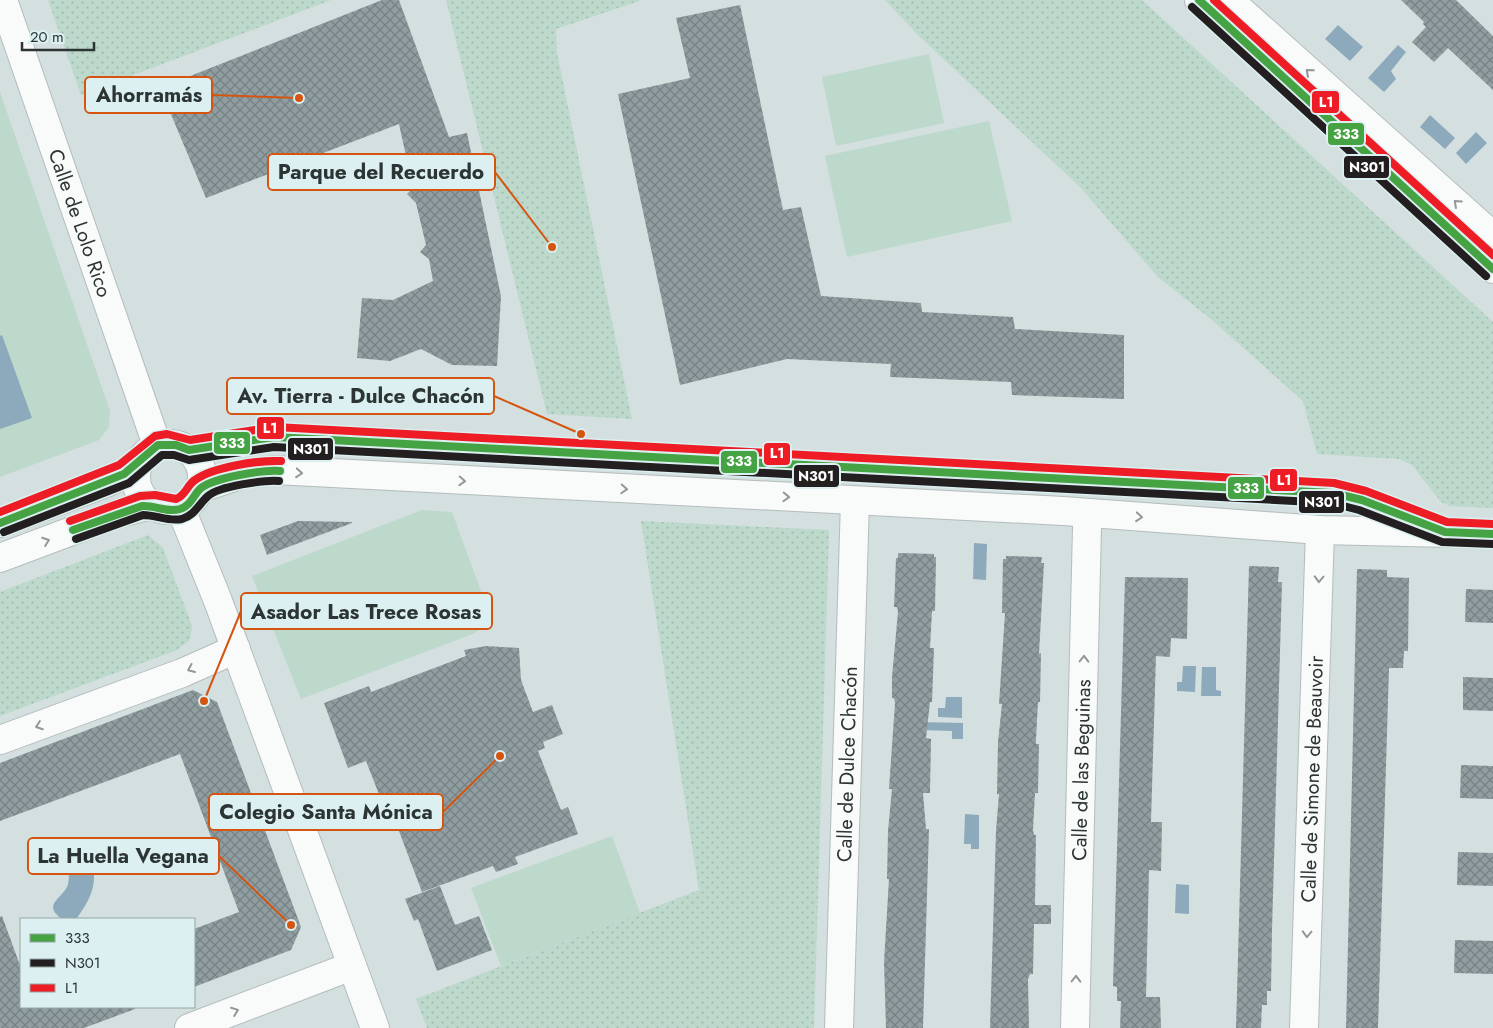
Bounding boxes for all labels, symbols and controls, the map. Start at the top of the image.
scale bar [22,20,95,52]
text: 20 m [30,26,64,48]
one-way arrow [1306,68,1315,77]
callout: Ahorramás [85,77,212,113]
text: Ahorramás [95,80,203,110]
line badge: L1 [1311,90,1340,114]
text: L1 [1319,92,1333,112]
line badge: 333 [1327,122,1365,146]
text: 333 [1333,124,1359,144]
street label: Calle de Lolo Rico [41,145,119,301]
callout: Parque del Recuerdo [268,154,495,190]
line badge: N301 [1343,155,1390,179]
text: Parque del Recuerdo [278,157,484,187]
text: N301 [1349,157,1385,177]
one-way arrow [1453,200,1462,209]
callout: Av. Tierra - Dulce Chacón [227,378,494,414]
text: Av. Tierra - Dulce Chacón [236,381,485,411]
line badge: L1 [256,416,285,440]
text: L1 [263,418,277,438]
line badge: 333 [213,431,251,455]
text: 333 [219,433,245,453]
line badge: N301 [287,437,334,461]
text: N301 [293,439,329,459]
line badge: L1 [763,442,791,466]
text: L1 [770,443,784,463]
line badge: 333 [720,450,758,474]
text: 333 [726,451,752,471]
line badge: N301 [793,464,840,488]
text: N301 [798,466,834,486]
one-way arrow [296,467,304,478]
line badge: L1 [1269,468,1298,492]
text: L1 [1277,470,1291,490]
one-way arrow [458,475,466,486]
line badge: 333 [1227,476,1265,500]
text: 333 [1233,478,1259,498]
one-way arrow [620,484,628,495]
line badge: N301 [1298,490,1345,514]
one-way arrow [783,492,791,502]
text: N301 [1304,492,1340,512]
one-way arrow [1135,512,1143,523]
one-way arrow [41,536,49,546]
one-way arrow [1314,576,1324,583]
callout: Asador Las Trece Rosas [241,593,492,629]
text: Asador Las Trece Rosas [250,597,482,627]
one-way arrow [1079,655,1090,663]
street label: Calle de Simone de Beauvoir [1294,655,1331,903]
one-way arrow [187,663,196,674]
street label: Calle de Dulce Chacón [830,666,865,863]
street label: Calle de las Beguinas [1065,679,1098,861]
one-way arrow [35,720,44,730]
callout: Colegio Santa Mónica [209,794,443,830]
text: Colegio Santa Mónica [219,797,433,827]
callout: La Huella Vegana [28,838,219,874]
text: La Huella Vegana [37,841,209,871]
legend [20,918,195,1008]
text: 333 [65,927,90,949]
one-way arrow [1302,930,1313,938]
text: N301 [65,952,101,974]
one-way arrow [1071,975,1082,983]
text: L1 [65,977,79,999]
one-way arrow [230,1007,238,1017]

